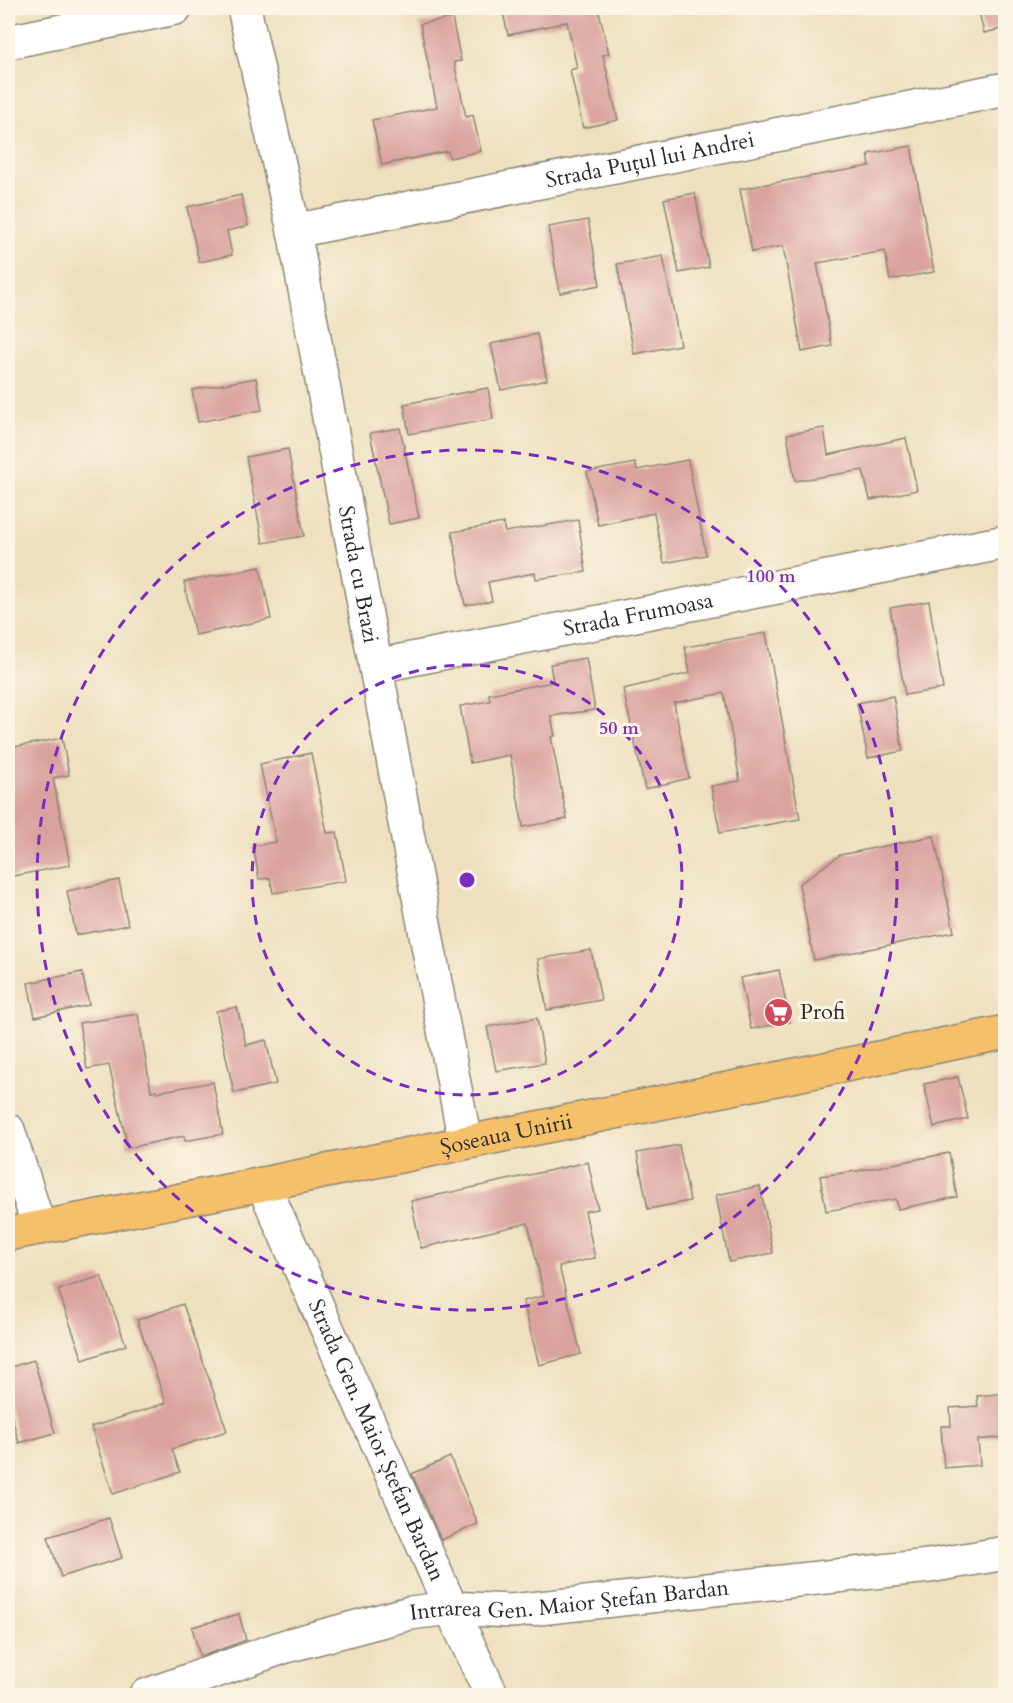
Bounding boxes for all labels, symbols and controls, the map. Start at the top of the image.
street label: Strada Puțul lui Andrei [543,125,757,195]
street label: Strada cu Brazi [331,503,386,646]
text: 100 m [746,564,796,589]
street label: Strada Frumoasa [560,585,716,644]
text: 50 m [599,716,639,741]
centre of rings [457,870,477,890]
supermarket icon: Profi [763,996,795,1028]
place label: Profi [800,997,845,1027]
street label: Șoseaua Unirii [437,1106,575,1162]
street label: Strada Gen. Maior Ștefan Bardan [301,1294,452,1586]
street label: Intrarea Gen. Maior Ștefan Bardan [408,1573,731,1628]

